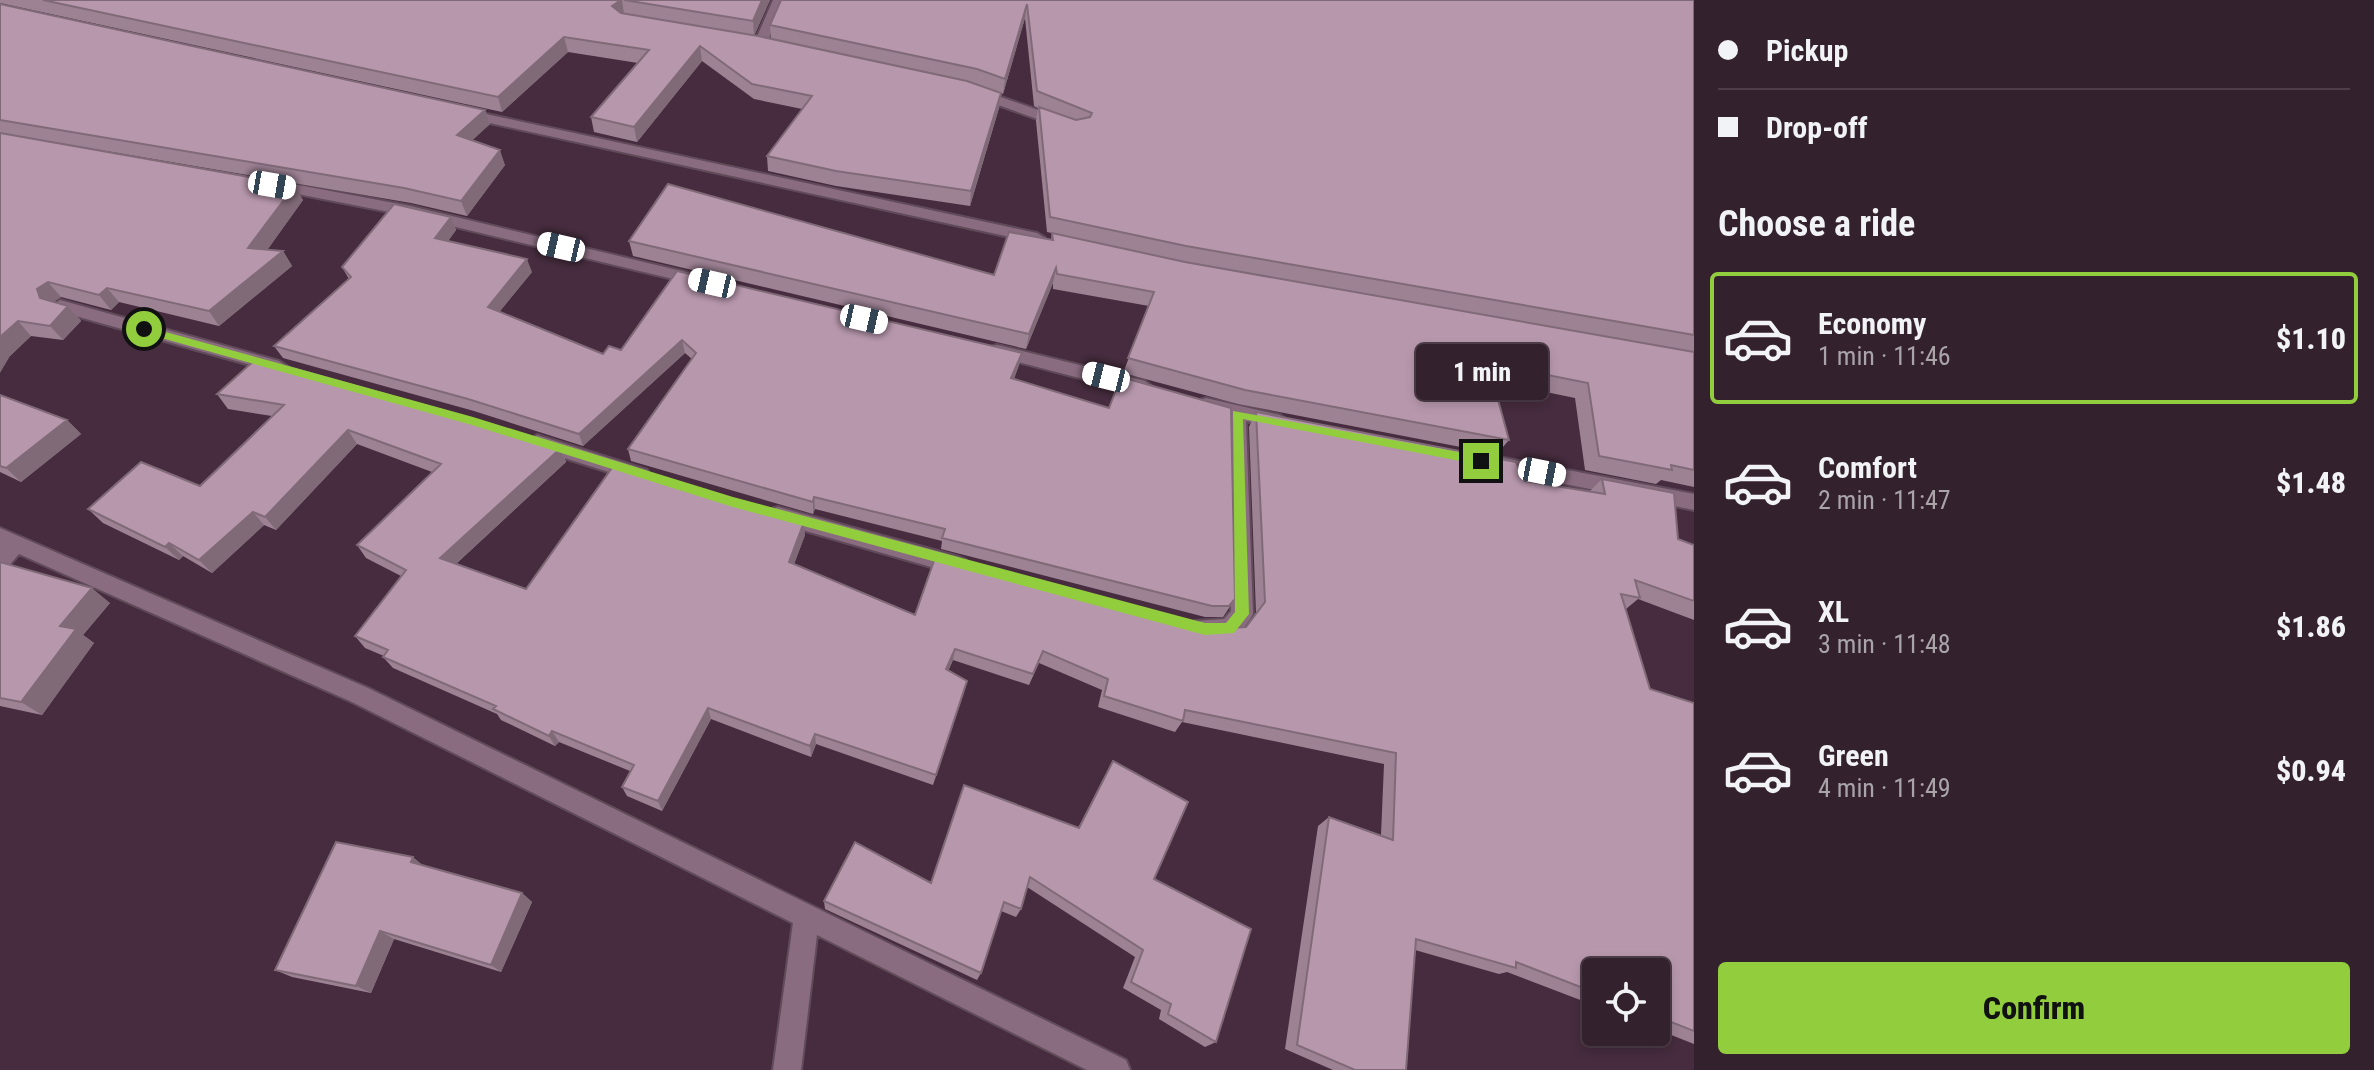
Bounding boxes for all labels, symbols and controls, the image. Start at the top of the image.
text: Pickup [1766,33,1848,68]
text: Drop-off [1766,110,1868,145]
car [246,169,298,201]
text: Choose a ride [1718,203,1915,245]
car [535,230,587,264]
car [686,266,738,300]
car [838,302,890,336]
icon: car [1722,302,1794,374]
text: Economy [1818,306,1926,341]
route start [126,311,162,347]
text: $1.10 [2276,321,2346,356]
text: 1 min · 11:46 [1818,341,1951,371]
callout: 1 min [1415,345,1547,401]
text: 1 min [1453,357,1511,387]
car [1080,360,1132,394]
route end [1463,443,1499,479]
icon: car [1722,446,1794,518]
text: Comfort [1818,450,1917,485]
car [1516,456,1568,488]
text: $1.48 [2276,465,2346,500]
text: 2 min · 11:47 [1818,485,1951,515]
icon: car [1722,590,1794,662]
text: XL [1818,594,1849,629]
text: $1.86 [2276,609,2346,644]
text: 3 min · 11:48 [1818,629,1951,659]
icon: car [1722,734,1794,806]
text: Green [1818,738,1889,773]
text: $0.94 [2276,753,2346,788]
text: 4 min · 11:49 [1818,773,1951,803]
map controls [1582,958,1670,1046]
button: locate [1582,958,1670,1046]
button: Confirm [1718,962,2350,1054]

